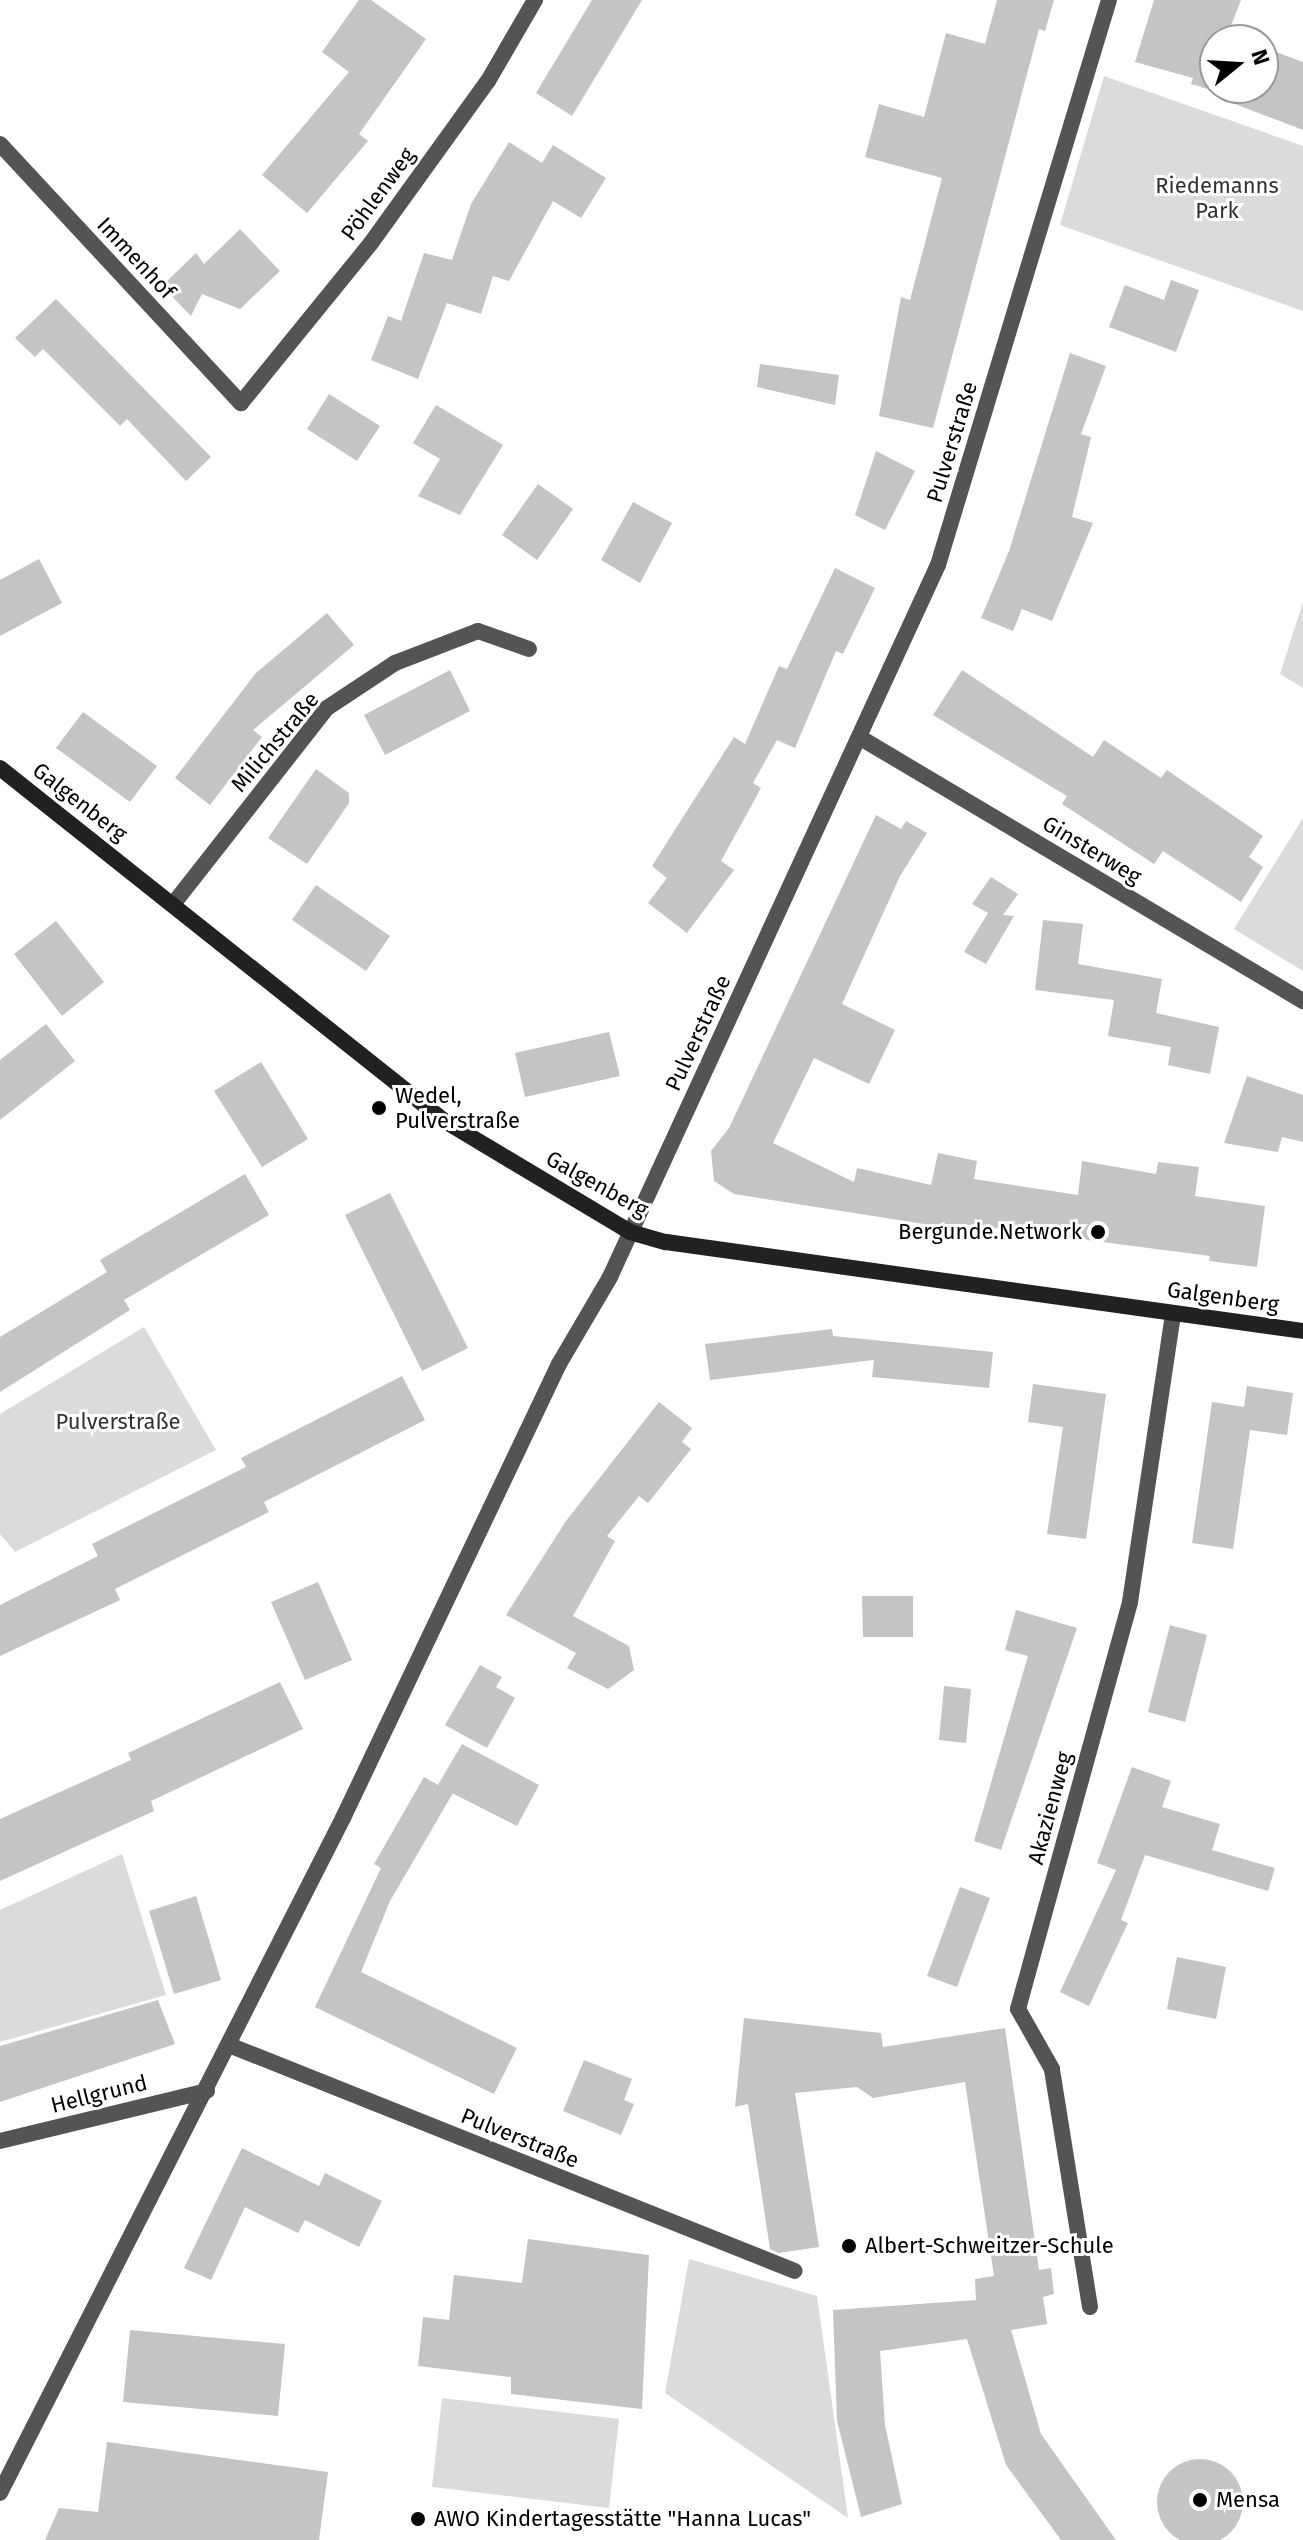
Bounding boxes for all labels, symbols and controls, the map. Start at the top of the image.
north arrow [1199,24,1279,104]
text: N [1245,46,1275,68]
street label: Pöhlenweg [335,142,421,246]
park label: Riedemanns Park [1155,172,1279,224]
street label: Immenhof [91,212,181,304]
street label: Pulverstraße [921,378,983,506]
street label: Milichstraße [226,687,324,797]
street label: Galgenberg [27,757,133,847]
street label: Ginsterweg [1038,810,1146,890]
street label: Pulverstraße [660,971,736,1095]
place label: Wedel, Pulverstraße [395,1082,520,1134]
marker: Wedel, Pulverstraße [370,1099,388,1117]
street label: Galgenberg [541,1145,653,1223]
place label: Bergunde.Network [898,1219,1082,1245]
marker: Bergunde.Network [1089,1223,1107,1241]
street label: Galgenberg [1165,1276,1281,1318]
park label: Pulverstraße [55,1409,181,1435]
street label: Akazienweg [1022,1749,1078,1867]
street label: Hellgrund [48,2069,150,2119]
street label: Pulverstraße [457,2102,583,2174]
place label: Albert-Schweitzer-Schule [865,2233,1114,2259]
marker: Albert-Schweitzer-Schule [840,2237,858,2255]
place label: Mensa [1216,2487,1280,2513]
marker: Mensa [1191,2491,1209,2509]
place label: AWO Kindertagesstätte "Hanna Lucas" [434,2506,811,2532]
marker: AWO Kindertagesstätte "Hanna Lucas" [409,2510,427,2528]

